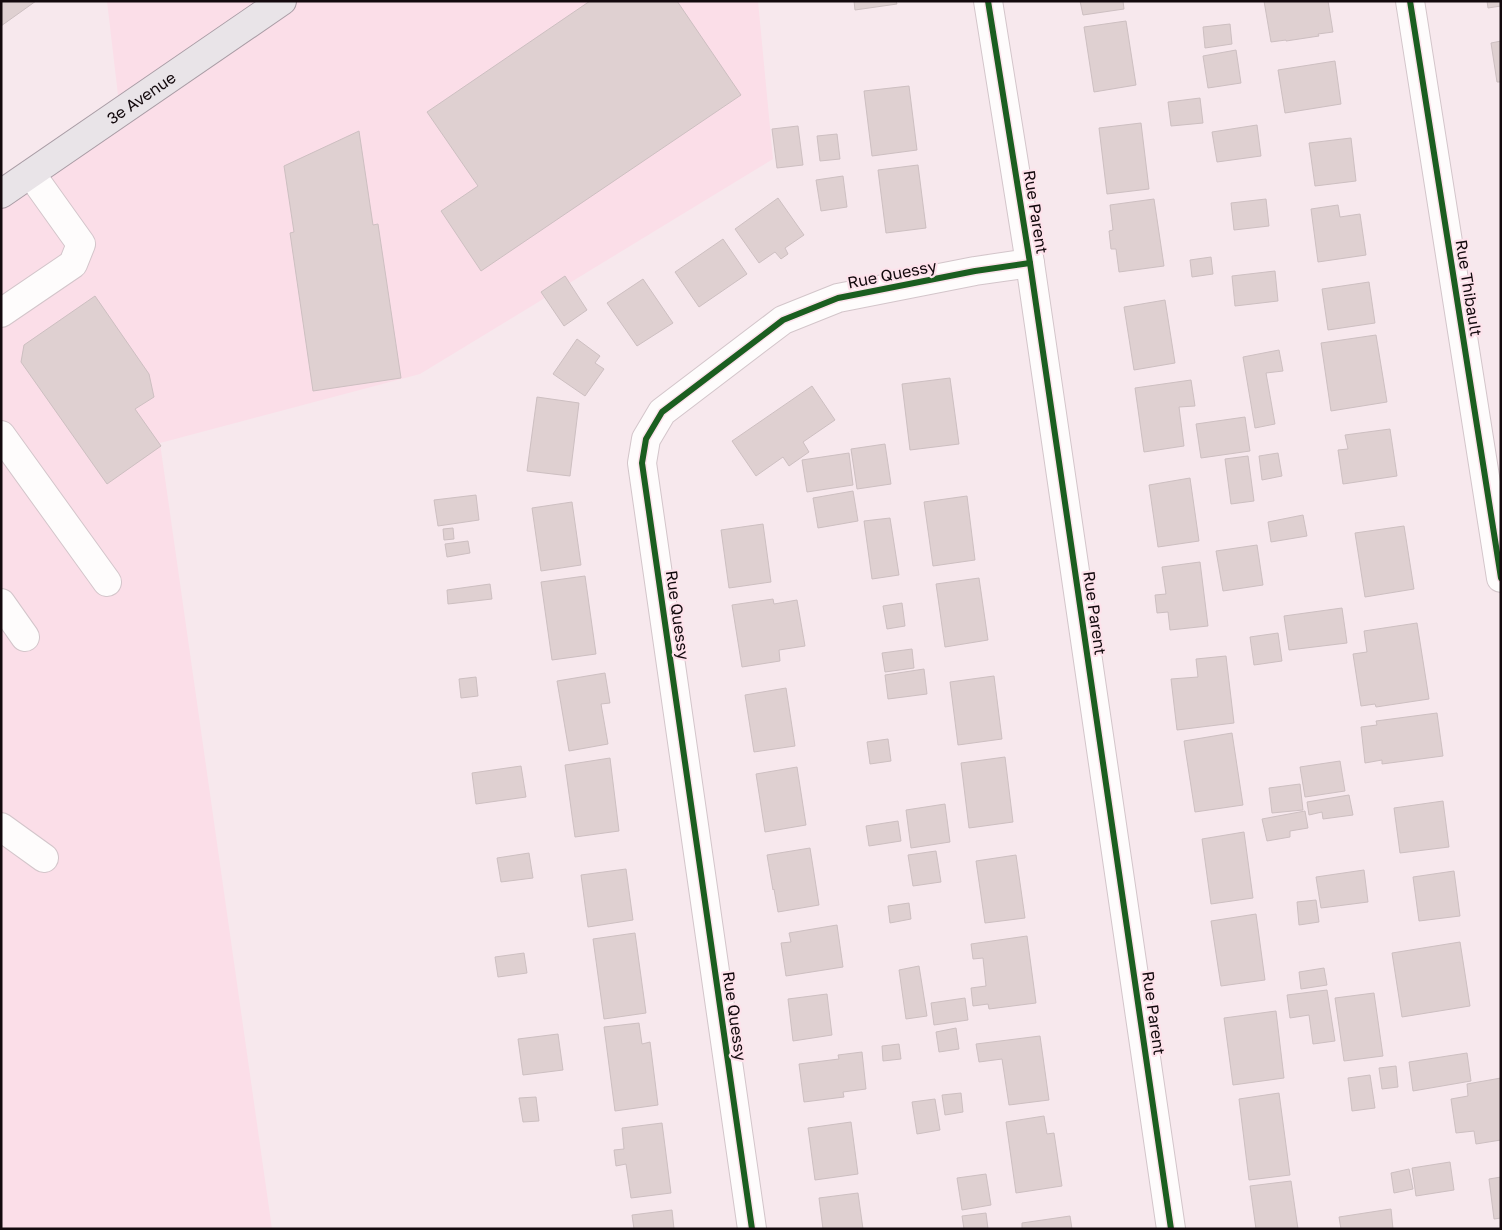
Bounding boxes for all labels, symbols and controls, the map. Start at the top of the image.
street label: 3e Avenue [103,67,179,128]
street label: Rue Parent [1020,169,1052,255]
street label: Rue Thibault [1452,238,1486,338]
street label: Rue Quessy [846,256,938,292]
street label: Rue Quessy [662,569,694,661]
street label: Rue Parent [1079,570,1111,656]
street label: Rue Quessy [719,970,751,1062]
street label: Rue Parent [1138,970,1170,1056]

